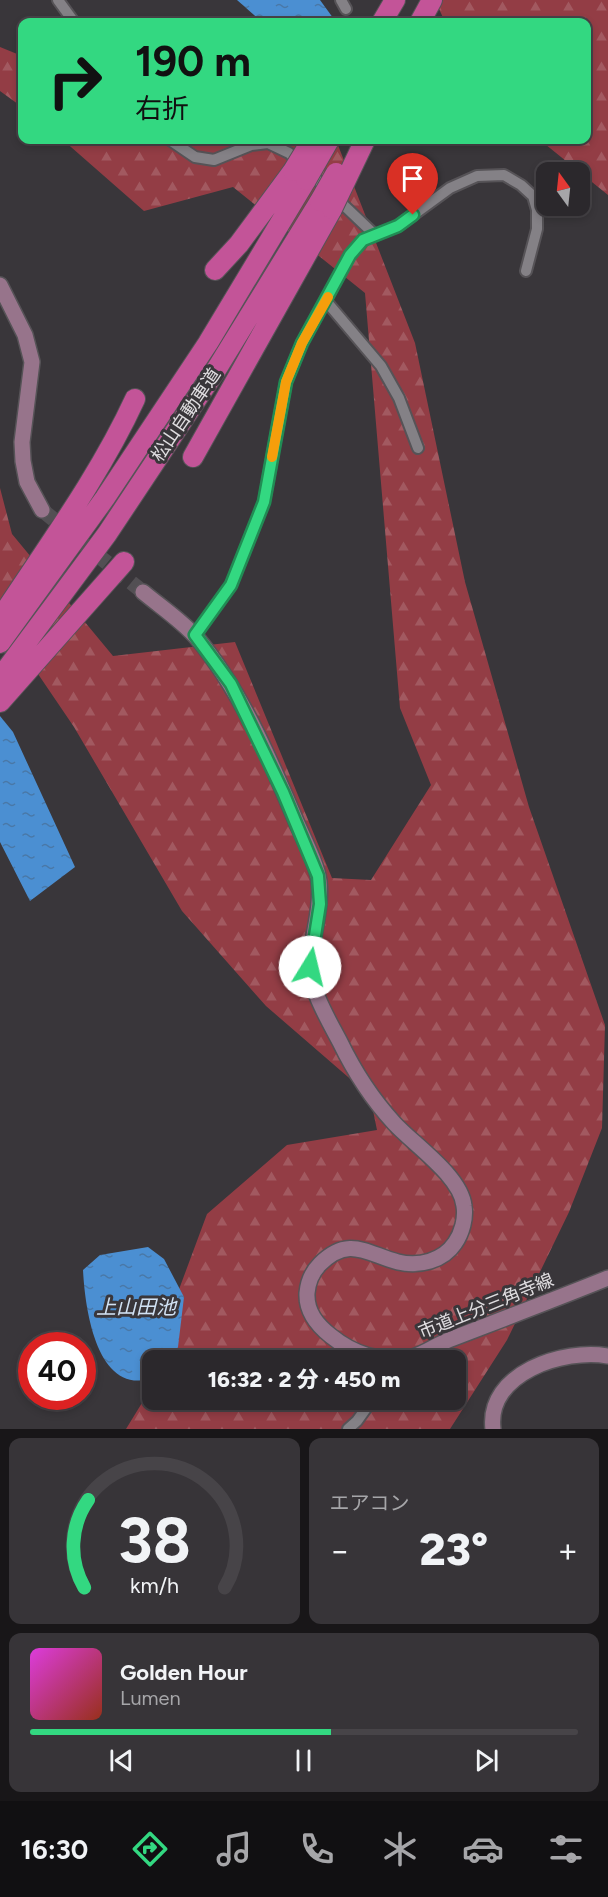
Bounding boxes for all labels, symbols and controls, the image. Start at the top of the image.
text: 190 m [135,36,251,87]
icon: right [36,42,114,120]
text: 右折 [135,92,189,125]
pin [387,153,438,215]
icon: arrive [396,162,429,195]
north arrow [536,162,590,216]
map controls [536,162,590,216]
street label: 松山自動車道 [147,364,225,466]
position arrow [278,935,342,999]
street label: 市道上分三角寺線 [415,1269,557,1343]
water label: 上山田池 [96,1295,178,1319]
speed limit sign: 40 [18,1332,96,1410]
text: 16:32 · 2 分 · 450 m [208,1366,400,1393]
text: エアコン [330,1491,410,1515]
text: 38 [118,1503,191,1578]
text: 23° [419,1522,488,1576]
text: − [330,1531,350,1570]
text: + [557,1531,578,1570]
text: km/h [130,1573,179,1598]
text: Golden Hour [120,1659,248,1686]
text: Lumen [120,1686,181,1710]
icon: previous [105,1744,138,1777]
icon: pause [287,1744,320,1777]
icon: next [470,1744,503,1777]
icon: directions [129,1828,171,1870]
icon: music [213,1828,255,1870]
icon: phone [296,1828,338,1870]
icon: climate [379,1828,421,1870]
icon: car [462,1828,504,1870]
icon: filters [545,1828,587,1870]
text: 16:30 [21,1833,88,1866]

